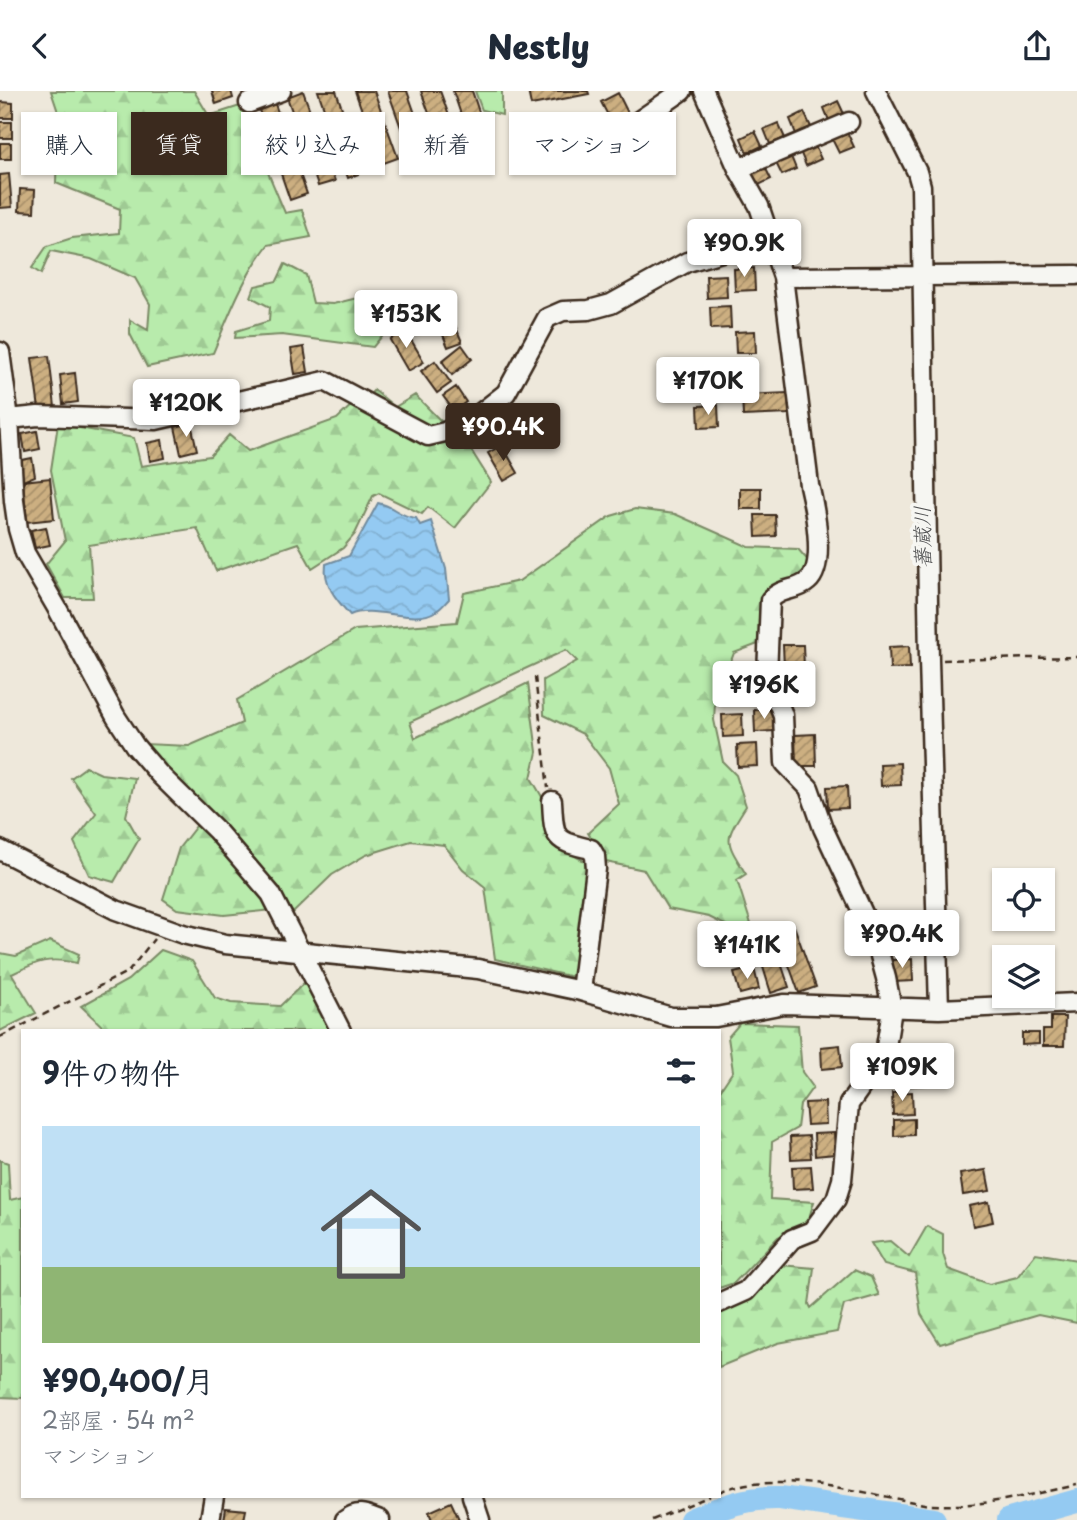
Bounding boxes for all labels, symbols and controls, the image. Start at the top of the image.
text: Nestly [487,22,590,70]
icon: back [21,27,59,65]
icon: share [1018,27,1056,65]
chip: 購入 [21,112,117,175]
chip: 賃貸 [131,112,227,175]
chip: 絞り込み [241,112,385,175]
chip: 新着 [399,112,495,175]
chip: マンション [509,112,676,175]
pin: ¥90.9K [687,219,801,279]
text: ¥90.9K [703,224,785,259]
pin: ¥153K [357,291,455,350]
text: ¥153K [370,295,442,330]
pin: ¥170K [659,357,757,417]
text: ¥170K [672,362,744,397]
pin: ¥120K [137,379,235,439]
text: ¥120K [149,384,223,419]
pin: ¥90.4K [446,403,560,463]
text: ¥90.4K [461,408,545,443]
water label: 蕃蔵川 [904,505,938,569]
pin: ¥196K [715,661,813,721]
text: ¥196K [729,666,799,701]
map controls [992,868,1055,1008]
button: locate [992,868,1055,931]
pin: ¥90.4K [845,911,959,970]
text: ¥90.4K [860,915,944,950]
pin: ¥141K [698,921,796,981]
text: ¥141K [713,926,781,961]
button: layers [992,945,1055,1008]
pin: ¥109K [853,1044,951,1103]
text: ¥109K [866,1048,938,1083]
text: 9件の物件 [42,1049,180,1094]
icon: filters [662,1052,700,1090]
icon: home [308,1171,434,1297]
text: ¥90,400/月 [42,1357,214,1402]
text: 2部屋 · 54 m² [42,1402,195,1437]
text: マンション [42,1437,156,1472]

